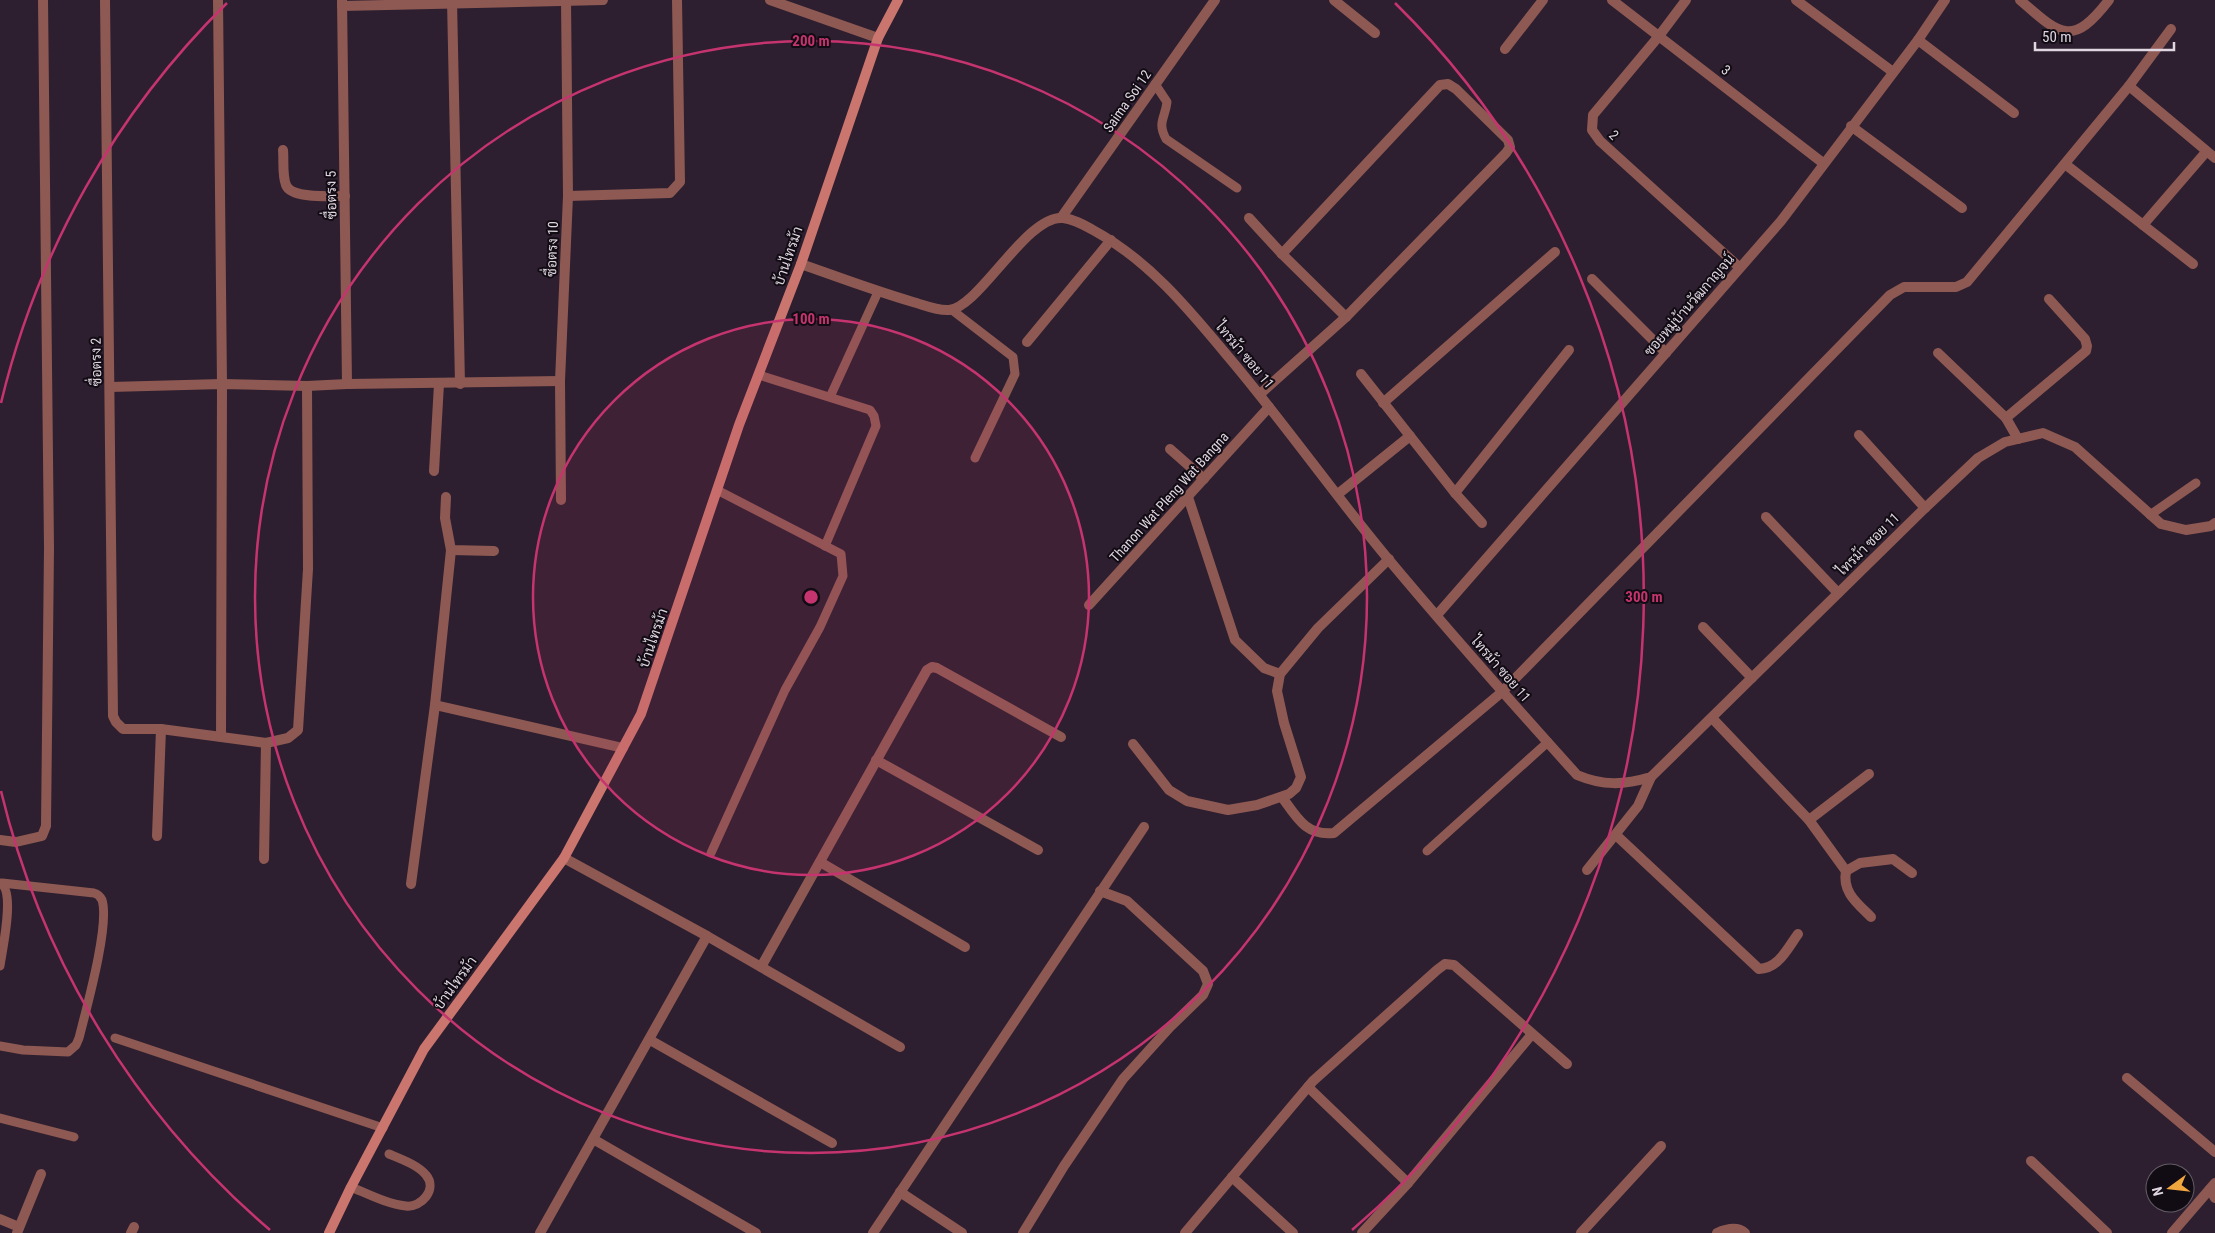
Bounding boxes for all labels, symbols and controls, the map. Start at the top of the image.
scale bar [2035,20,2174,52]
text: 50 m [2042,28,2072,46]
text: 200 m [792,32,830,50]
street label: 3 [1718,62,1734,78]
street label: Saima Soi 12 [1100,67,1154,135]
street label: 2 [1606,127,1622,143]
street label: ซื่อตรง 5 [319,170,339,220]
street label: ซื่อตรง 10 [539,221,561,277]
street label: บ้านไทรม้า [769,224,806,288]
street label: ซอยหมู่บ้านวัฒกาญจน์ [1640,250,1739,360]
text: 100 m [792,310,830,328]
street label: ไทรม้า ซอย 11 [1212,317,1278,392]
street label: ซื่อตรง 2 [84,337,104,387]
street label: Thanon Wat Pleng Wat Bangna [1106,429,1232,565]
street label: ไทรม้า ซอย 11 [1832,509,1903,579]
centre of rings [802,588,820,606]
text: 300 m [1625,588,1663,606]
street label: บ้านไทรม้า [634,606,671,670]
street label: ไทรม้า ซอย 11 [1467,631,1535,705]
street label: บ้านไทรม้า [430,953,480,1013]
north arrow [2145,1163,2195,1213]
text: N [2149,1185,2166,1198]

